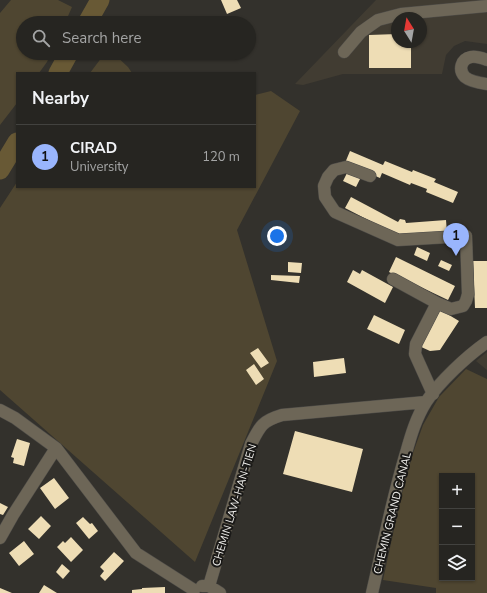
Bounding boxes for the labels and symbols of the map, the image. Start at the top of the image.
north arrow [391,12,427,48]
pin: 1 [443,223,469,256]
your location [267,226,287,246]
street label: CHEMIN LAW-HAN-TIEN [209,442,260,568]
street label: CHEMIN GRAND CANAL [370,451,415,576]

